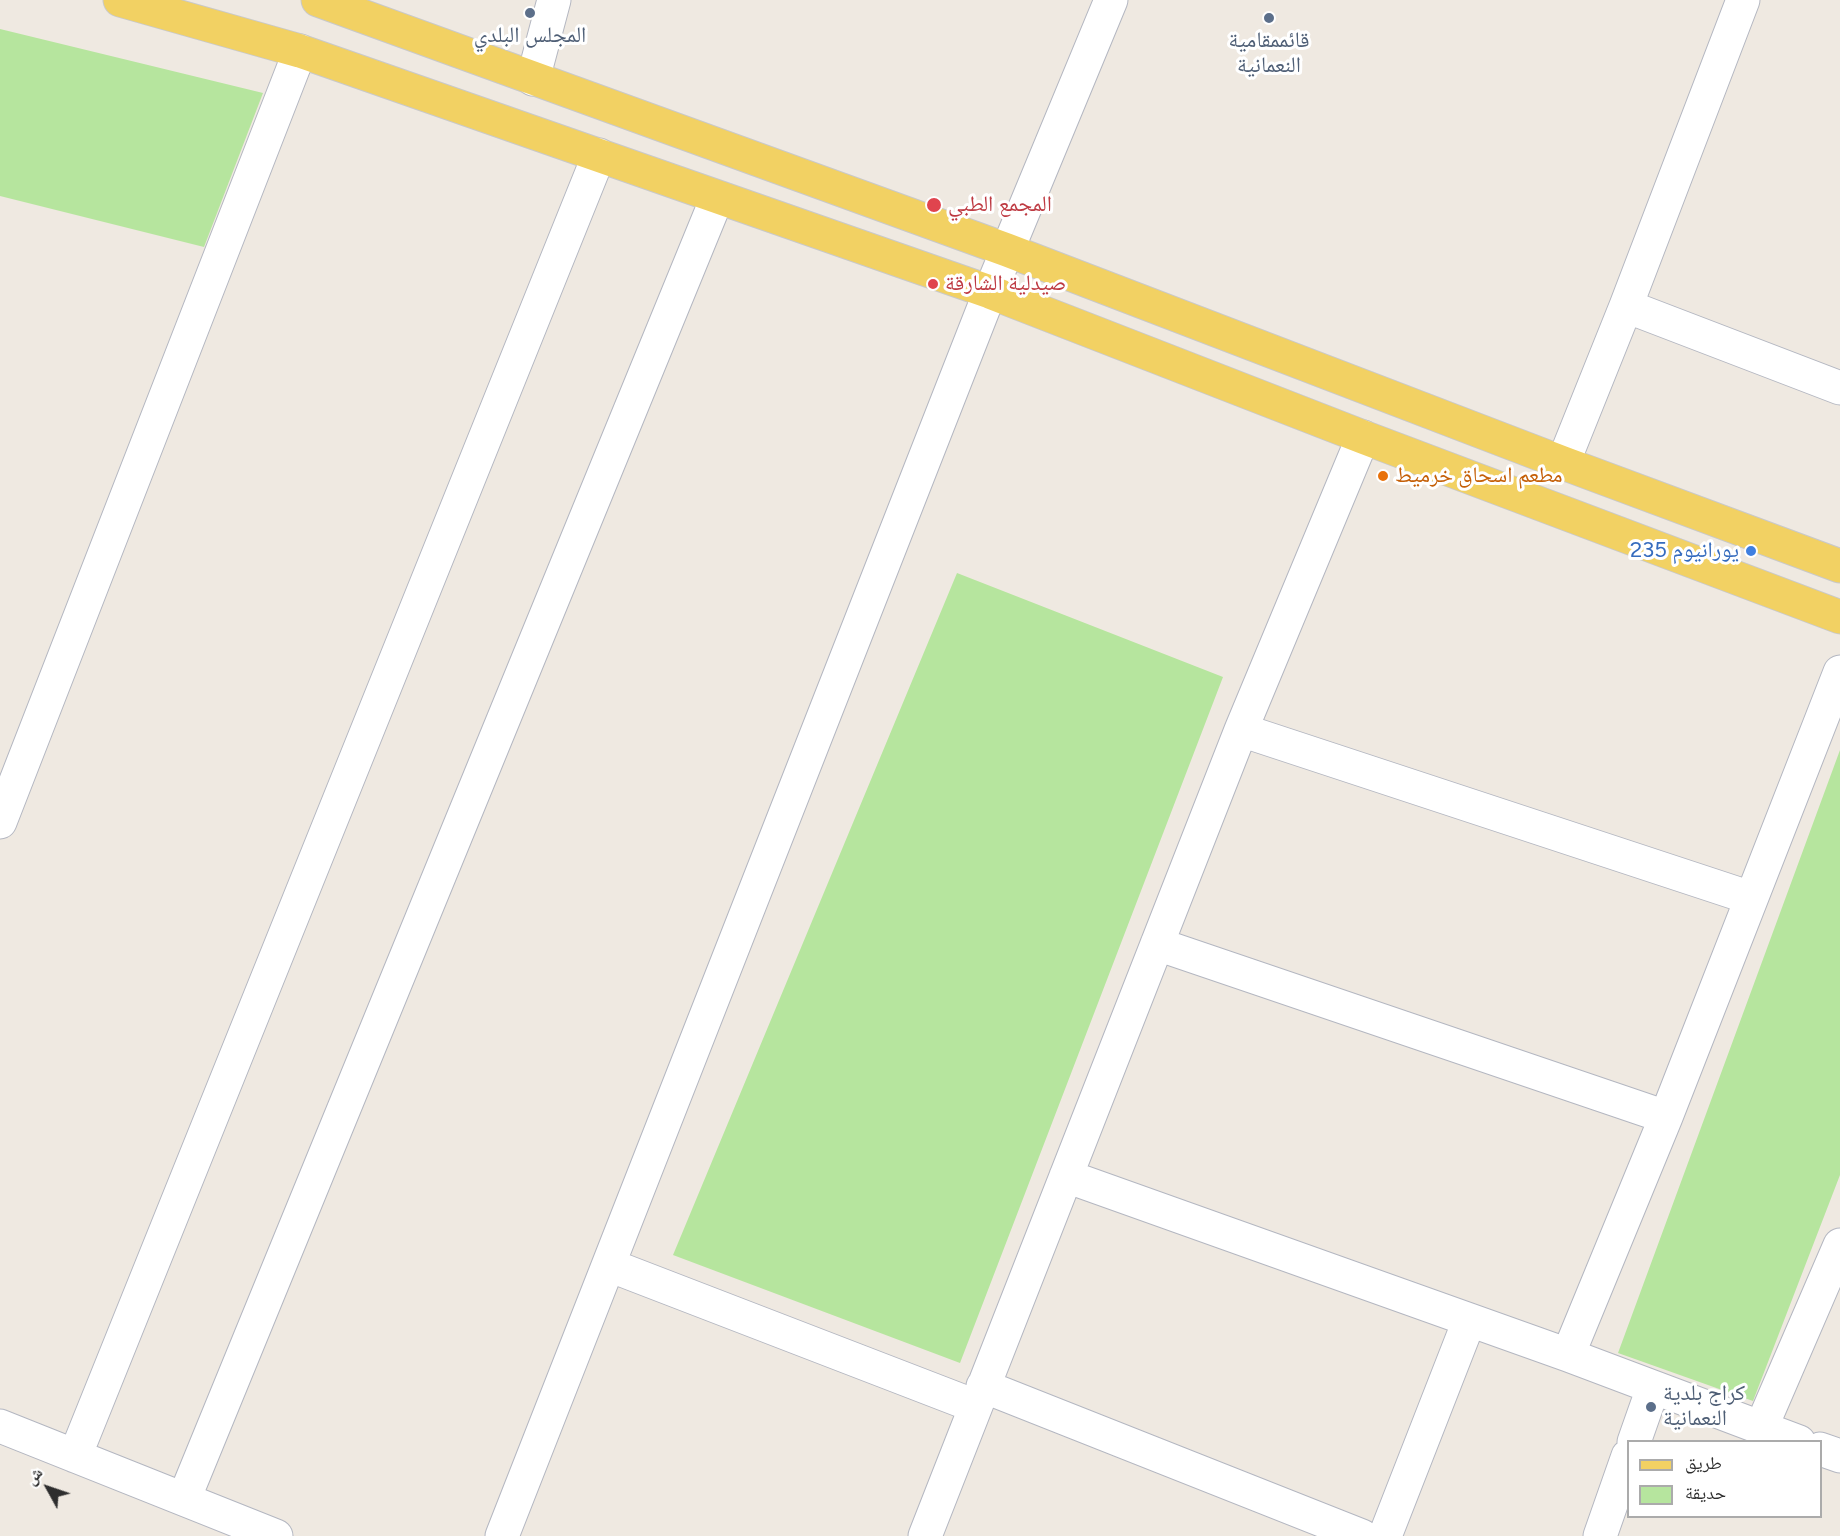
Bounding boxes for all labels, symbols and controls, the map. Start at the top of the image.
marker: المجلس البلدي [523,6,537,20]
marker: قائممقامية النعمانية [1262,11,1276,25]
place label: المجلس البلدي [474,23,586,49]
place label: قائممقامية النعمانية [1228,28,1310,80]
place label: المجمع الطبي [948,192,1052,218]
marker: المجمع الطبي [925,196,943,214]
place label: صيدلية الشارقة [945,271,1066,297]
marker: صيدلية الشارقة [926,277,940,291]
place label: مطعم اسحاق خرميط [1395,463,1563,489]
marker: مطعم اسحاق خرميط [1376,469,1390,483]
place label: يورانيوم 235 [1630,538,1739,564]
marker: يورانيوم 235 [1744,544,1758,558]
place label: كراج بلدية النعمانية [1663,1381,1745,1432]
marker: كراج بلدية النعمانية [1644,1400,1658,1414]
legend [1627,1440,1822,1518]
text: طريق [1685,1452,1722,1474]
north arrow [18,1458,78,1518]
text: ش [21,1464,47,1489]
text: حديقة [1685,1482,1726,1504]

